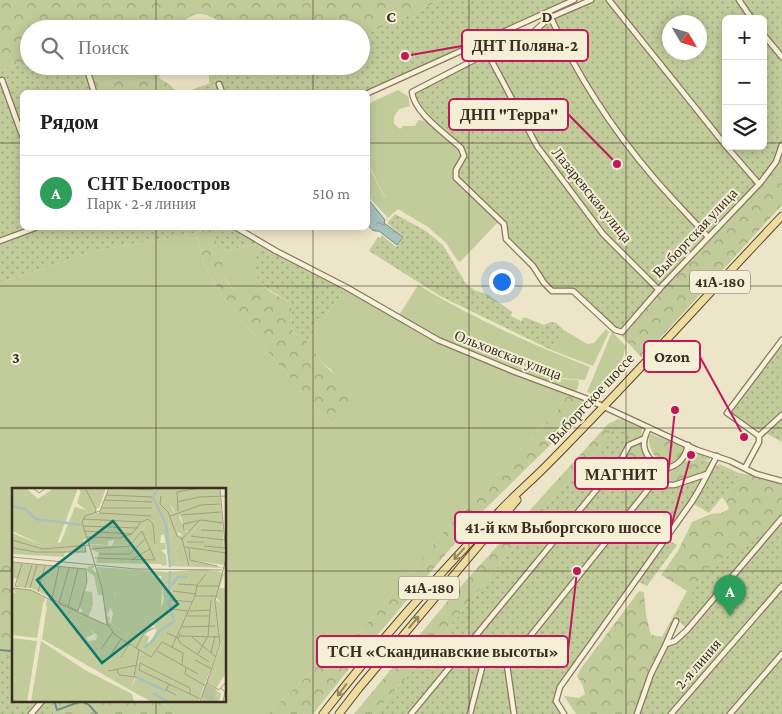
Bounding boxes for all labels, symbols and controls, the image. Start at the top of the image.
text: C [386,8,396,25]
text: D [541,8,553,25]
north arrow [662,15,707,60]
map controls [722,15,767,150]
button: + [722,15,767,60]
search box [20,20,370,75]
callout: ДНТ Поляна-2 [462,30,588,61]
icon: search [38,34,66,62]
text: Поиск [78,37,129,58]
text: ДНТ Поляна-2 [472,37,578,55]
button: − [722,60,767,105]
callout: ДНП "Терра" [449,99,568,130]
button: layers [722,105,767,150]
text: ДНП "Терра" [460,106,558,124]
text: Рядом [40,110,99,134]
street label: Лазаревская улица [549,144,635,246]
text: СНТ Белоостров [87,173,230,194]
text: A [51,185,61,202]
text: 510 m [312,185,350,202]
street label: Выборгская улица [650,185,741,281]
text: Парк · 2-я линия [87,195,196,212]
your location [489,269,515,295]
road number: 41А-180 [690,270,750,294]
street label: Ольховская улица [452,327,564,383]
callout: Ozon [644,341,700,372]
text: Ozon [654,348,690,365]
text: 3 [12,349,20,366]
street label: Выборгское шоссе [545,350,638,448]
callout: МАГНИТ [575,458,668,489]
text: МАГНИТ [585,466,658,483]
inset map [12,488,226,702]
callout: 41-й км Выборгского шоссе [455,512,671,543]
text: 41-й км Выборгского шоссе [465,519,661,537]
one-way arrow [454,547,465,560]
pin: A [714,575,746,616]
road number: 41А-180 [399,576,459,600]
one-way arrow [409,616,420,629]
callout: ТСН «Скандинавские высоты» [317,636,568,667]
street label: 2-я линия [672,636,724,692]
text: ТСН «Скандинавские высоты» [327,643,559,660]
one-way arrow [336,683,347,696]

